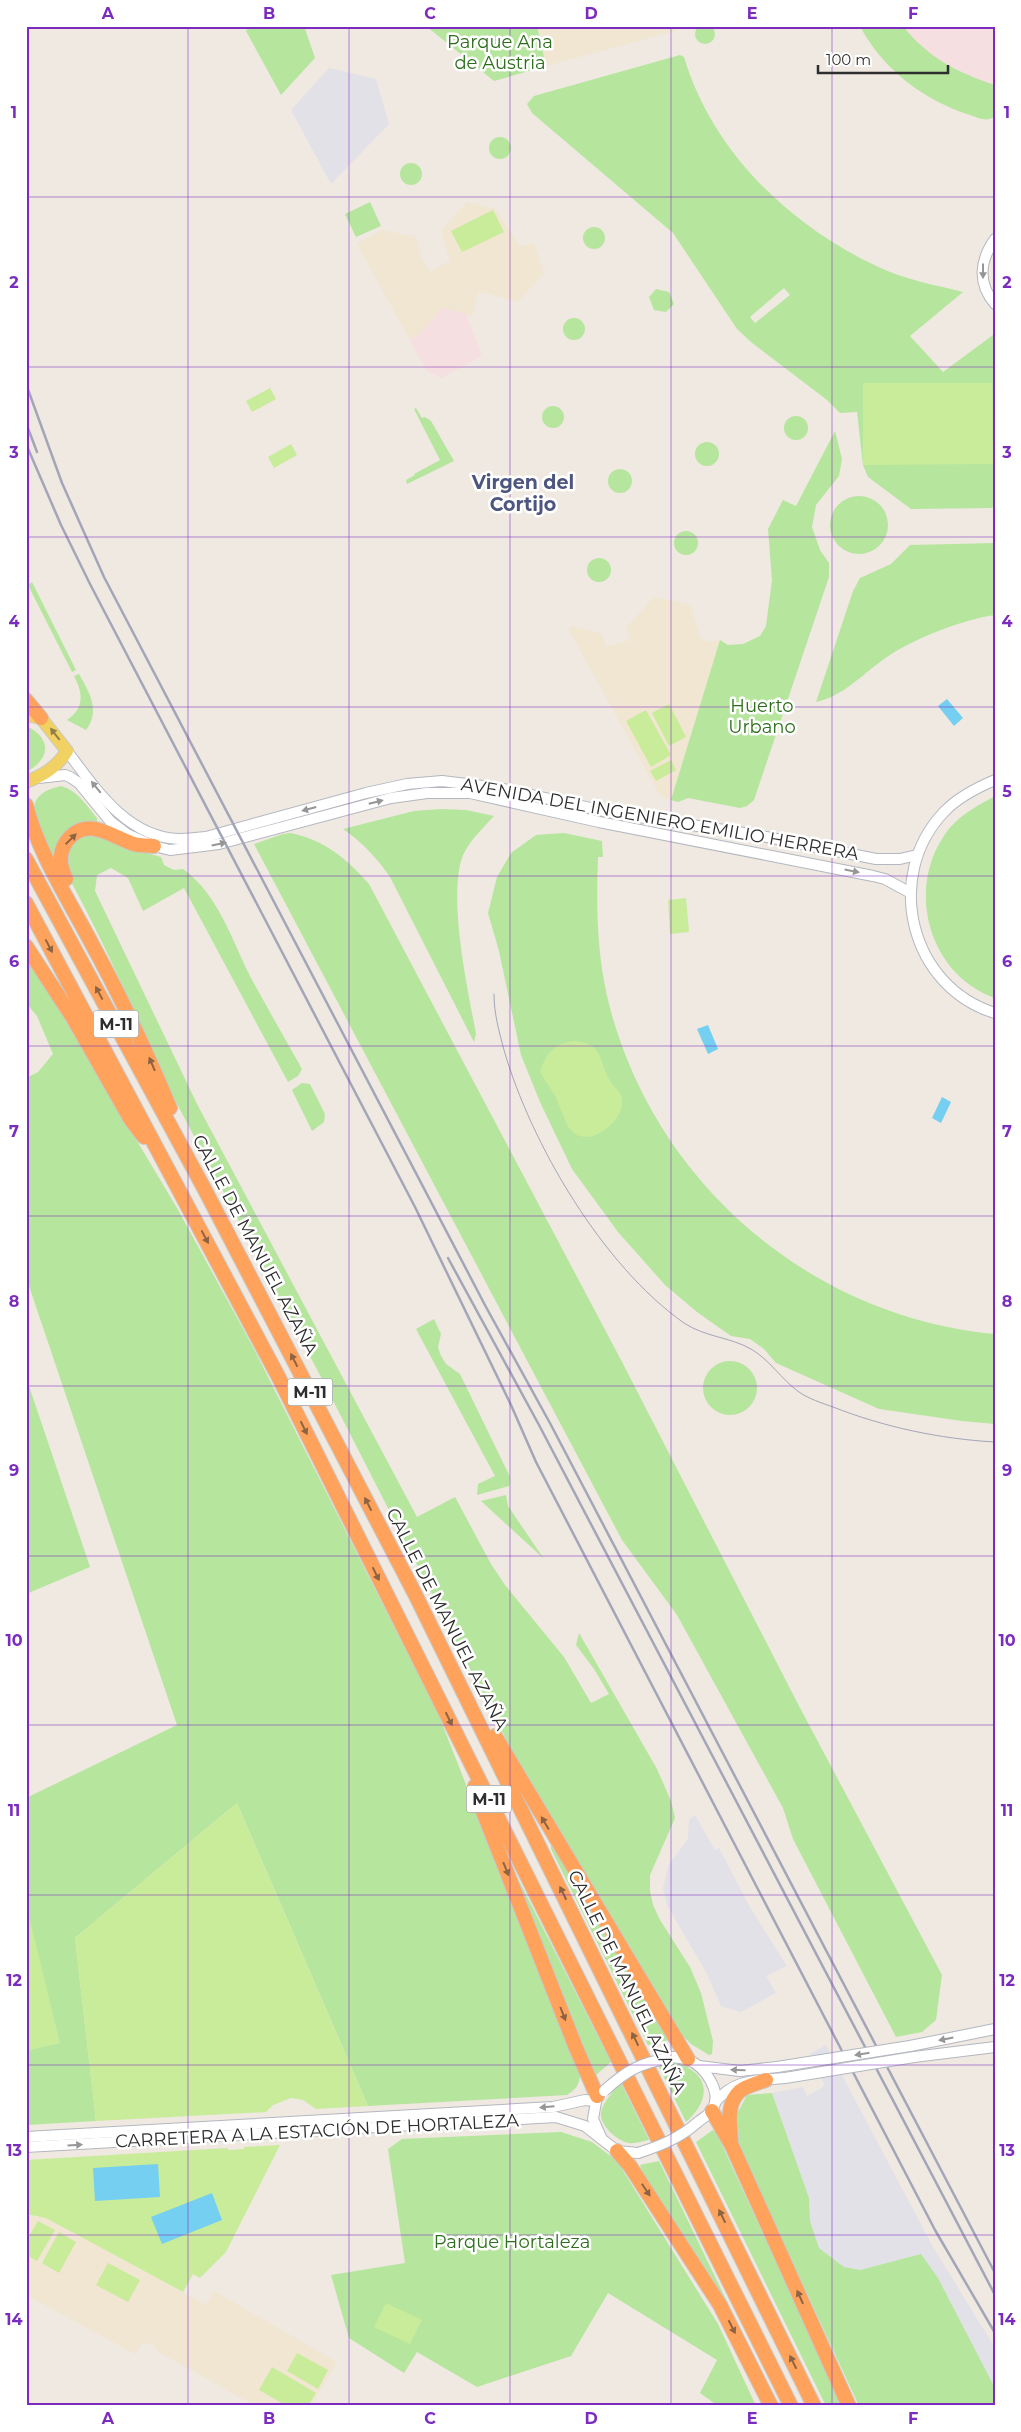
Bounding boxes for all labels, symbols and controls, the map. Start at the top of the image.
text: A [101,4,115,23]
text: B [263,4,275,23]
text: C [424,4,436,23]
text: D [584,4,598,23]
text: E [747,4,757,23]
text: F [908,4,918,23]
park label: Parque Ana de Austria [447,31,553,74]
scale bar [818,42,948,74]
text: 100 m [826,50,871,69]
text: 1 [11,103,17,122]
text: 1 [1004,103,1010,122]
one-way arrow [979,264,987,280]
text: 2 [9,273,19,292]
text: 2 [1002,273,1012,292]
text: 3 [8,443,19,462]
text: 3 [1001,443,1012,462]
district label: Virgen del Cortijo [471,471,574,516]
text: 4 [8,612,20,631]
text: 4 [1001,612,1013,631]
park label: Huerto Urbano [728,695,796,738]
one-way arrow [49,728,60,741]
street label: AVENIDA DEL INGENIERO EMILIO HERRERA [459,773,861,865]
one-way arrow [91,781,102,794]
text: 5 [9,782,19,801]
text: 5 [1002,782,1012,801]
one-way arrow [368,798,383,806]
one-way arrow [301,805,316,813]
one-way arrow [65,833,77,845]
one-way arrow [211,839,227,847]
one-way arrow [844,868,860,876]
one-way arrow [45,939,53,953]
text: 6 [9,952,19,971]
text: 6 [1002,952,1012,971]
one-way arrow [95,986,103,1000]
road number: M-11 [94,1011,138,1038]
one-way arrow [147,1057,155,1071]
text: 7 [9,1122,19,1141]
text: 7 [1002,1122,1012,1141]
street label: CALLE DE MANUEL AZAÑA [187,1131,323,1359]
one-way arrow [201,1230,209,1245]
text: 8 [9,1292,19,1311]
text: 8 [1002,1292,1012,1311]
one-way arrow [290,1353,298,1367]
road number: M-11 [288,1378,332,1405]
one-way arrow [300,1421,308,1435]
text: 9 [9,1461,19,1480]
text: 9 [1002,1461,1012,1480]
one-way arrow [364,1497,372,1512]
street label: CALLE DE MANUEL AZAÑA [381,1504,513,1734]
one-way arrow [373,1567,381,1581]
text: 10 [5,1631,23,1650]
text: 10 [998,1631,1016,1650]
one-way arrow [445,1712,453,1726]
road number: M-11 [466,1786,512,1812]
text: 11 [8,1801,20,1820]
text: 11 [1001,1801,1013,1820]
one-way arrow [540,1816,549,1829]
one-way arrow [503,1862,511,1876]
street label: CALLE DE MANUEL AZAÑA [563,1866,691,2098]
one-way arrow [559,1886,567,1900]
text: 12 [6,1971,22,1990]
text: 12 [999,1971,1015,1990]
one-way arrow [560,2007,567,2022]
one-way arrow [631,2031,639,2046]
one-way arrow [938,2035,953,2043]
one-way arrow [854,2050,870,2058]
one-way arrow [730,2066,746,2074]
one-way arrow [539,2103,555,2111]
street label: CARRETERA A LA ESTACIÓN DE HORTALEZA [115,2109,520,2153]
one-way arrow [67,2140,83,2148]
text: 13 [6,2141,22,2160]
text: 13 [999,2141,1015,2160]
one-way arrow [641,2183,651,2196]
one-way arrow [718,2209,726,2223]
park label: Parque Hortaleza [434,2231,590,2253]
one-way arrow [796,2290,804,2304]
text: 14 [5,2310,23,2329]
text: 14 [998,2310,1016,2329]
one-way arrow [728,2320,736,2335]
one-way arrow [789,2355,797,2369]
text: A [101,2409,115,2428]
text: B [263,2409,275,2428]
text: C [424,2409,436,2428]
text: D [584,2409,598,2428]
text: E [747,2409,757,2428]
text: F [908,2409,918,2428]

